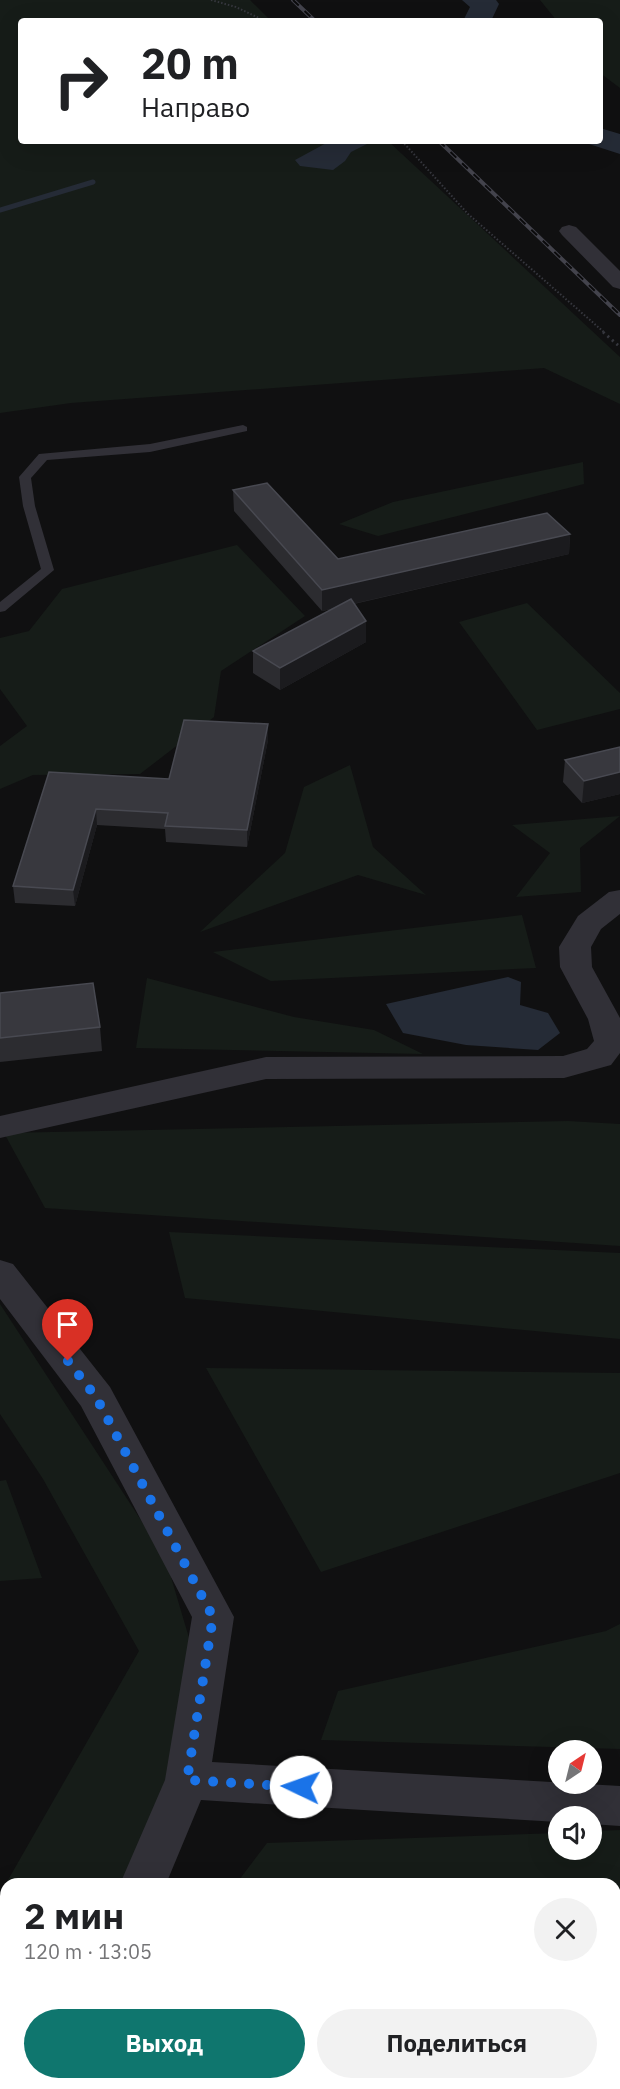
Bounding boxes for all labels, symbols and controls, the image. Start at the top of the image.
text: 20 m [141,36,239,91]
icon: right [42,42,120,120]
text: Направо [141,89,250,124]
pin [42,1299,93,1361]
icon: arrive [51,1308,84,1341]
north arrow [548,1740,602,1794]
map controls [548,1740,602,1860]
position arrow [269,1755,333,1819]
button: sound [548,1806,602,1860]
text: 2 мин [24,1892,124,1939]
button: close [534,1898,597,1961]
text: 120 m · 13:05 [24,1938,152,1965]
button: Выход [24,2009,305,2078]
button: Поделиться [317,2009,597,2078]

